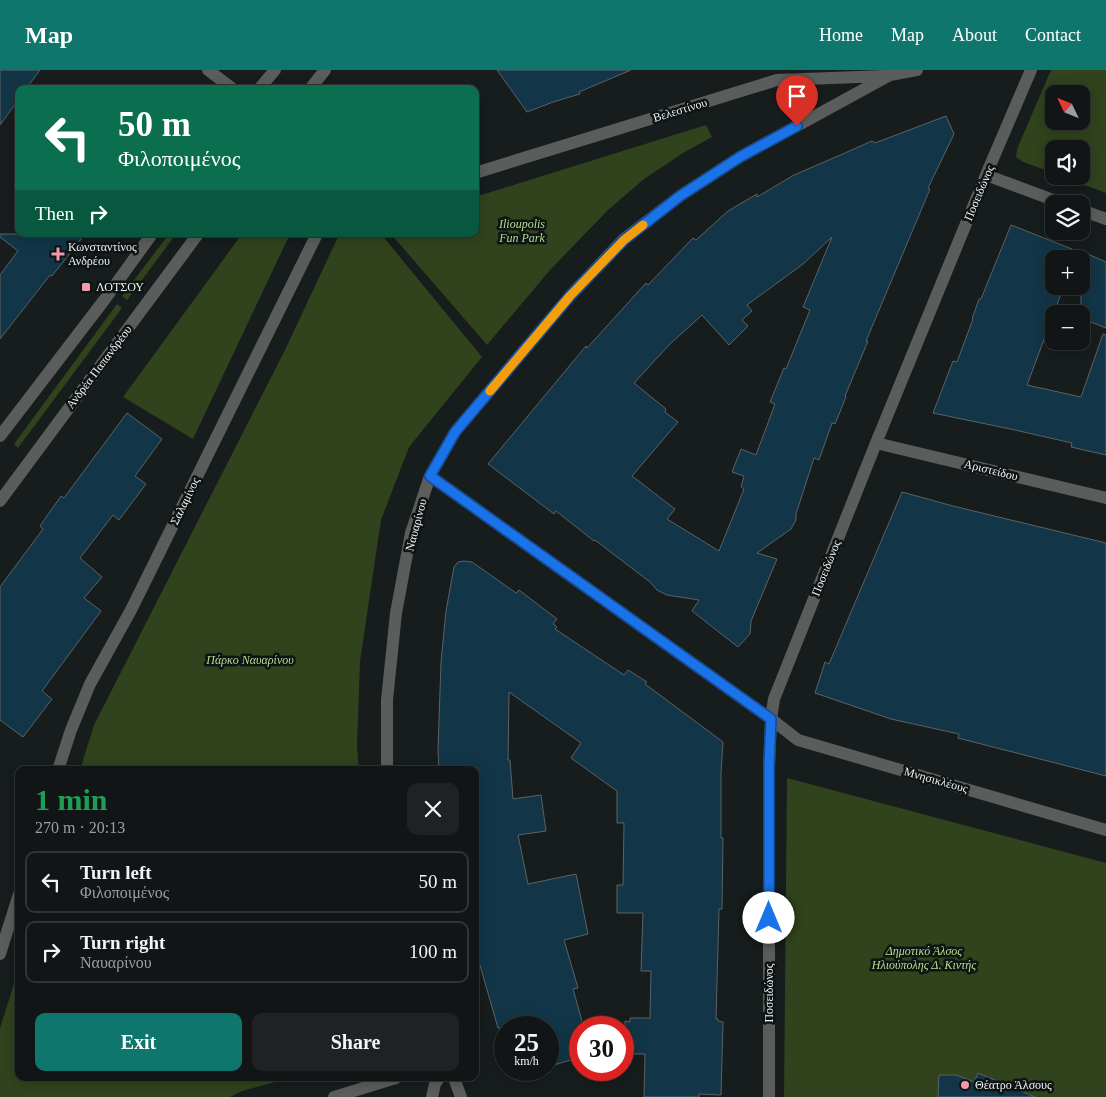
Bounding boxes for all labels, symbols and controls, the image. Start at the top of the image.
text: Map [25,22,73,48]
text: Home [819,25,863,45]
text: Map [891,25,924,45]
text: About [952,25,997,45]
text: Contact [1025,25,1081,45]
pin [776,75,818,126]
icon: arrive [783,82,811,110]
north arrow [1045,85,1090,130]
map controls [1045,85,1090,350]
street label: Βελεστίνου [651,95,709,125]
icon: left [35,105,100,170]
text: 50 m [118,105,191,144]
button: sound [1045,140,1090,185]
text: Φιλοποιμένος [118,146,240,171]
street label: Ποσειδώνος [961,163,997,223]
button: layers [1045,195,1090,240]
icon: right [84,200,112,228]
text: Then [35,203,74,224]
park label: Ilioupolis Fun Park [498,217,546,245]
place label: Κωνσταντίνος Ανδρέου [68,240,137,268]
marker: Κωνσταντίνος Ανδρέου [52,248,64,260]
button: + [1045,250,1090,295]
place label: ΛΟΤΣΟΥ [96,280,144,294]
marker: ΛΟΤΣΟΥ [80,281,92,293]
button: − [1045,305,1090,350]
street label: Ανδρέα Παπανδρέου [63,323,135,411]
street label: Αριστείδου [963,457,1019,483]
street label: Σαλαμίνος [167,475,203,527]
street label: Ναυαρίνου [402,497,430,553]
street label: Ποσειδώνος [808,538,844,598]
park label: Πάρκο Ναυαρίνου [205,653,294,667]
street label: Μνησικλέους [903,764,970,796]
text: 1 min [35,783,108,816]
button: close [407,783,459,835]
text: 270 m · 20:13 [35,819,125,836]
text: Turn left [80,862,152,883]
icon: left [37,868,65,896]
text: 50 m [418,871,457,892]
text: Φιλοποιμένος [80,884,169,901]
position arrow [742,891,794,943]
text: Turn right [80,932,165,953]
icon: right [37,938,65,966]
text: 100 m [409,941,457,962]
park label: Δημοτικό Άλσος Ηλιούπολης Δ. Κιντής [871,944,976,972]
text: Ναυαρίνου [80,954,152,971]
street label: Ποσειδώνος [762,963,776,1023]
button: Exit [35,1013,242,1071]
button: Share [252,1013,459,1071]
speed limit sign: 30 [569,1016,634,1081]
text: 25 [514,1029,539,1056]
text: km/h [514,1054,539,1068]
place label: Θέατρο Άλσους [975,1078,1052,1092]
marker: Θέατρο Άλσους [959,1079,971,1091]

